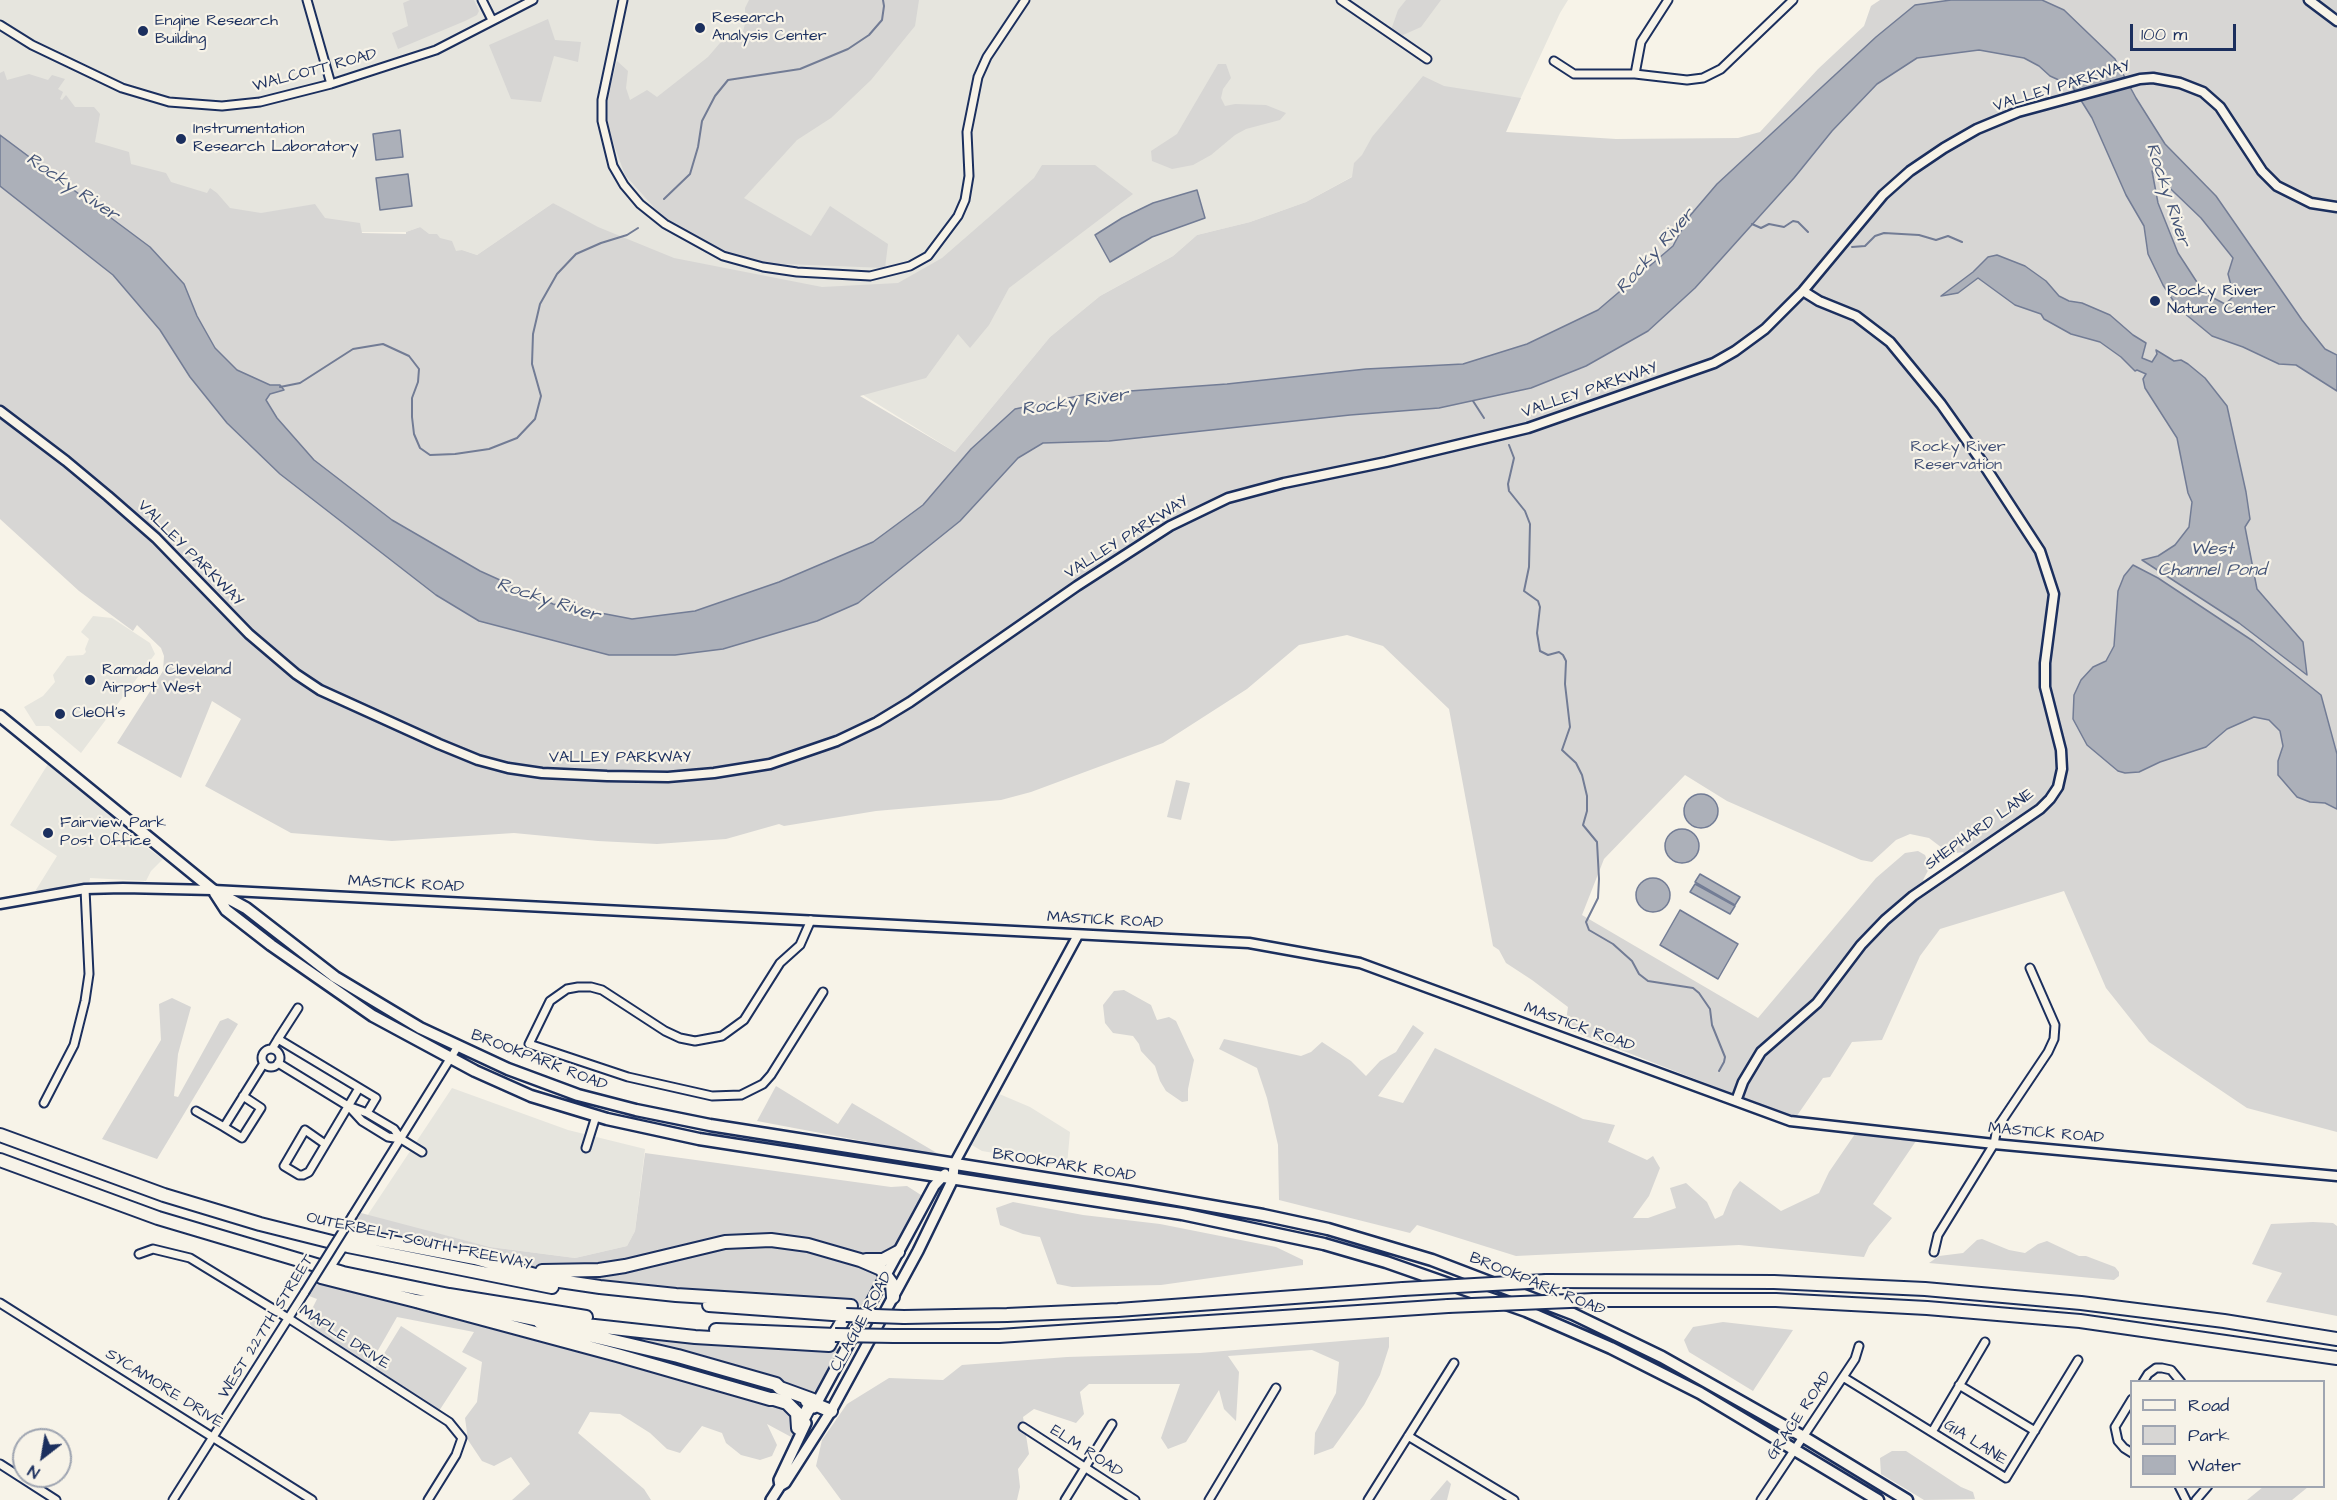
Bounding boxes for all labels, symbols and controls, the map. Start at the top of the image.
place label: Research Analysis Center [712,9,827,47]
place label: Engine Research Building [155,12,278,50]
scale bar [2133,12,2240,50]
marker: Research Analysis Center [693,21,707,35]
text: 100 m [2141,22,2187,47]
marker: Engine Research Building [136,24,150,38]
street label: WALCOTT ROAD [251,45,379,97]
street label: VALLEY PARKWAY [1991,57,2133,117]
place label: Instrumentation Research Laboratory [193,120,358,158]
marker: Instrumentation Research Laboratory [174,132,188,146]
water label: Rocky River [2140,141,2194,249]
water label: Rocky River [22,149,122,227]
water label: Rocky River [1612,205,1700,299]
place label: Rocky River Nature Center [2167,282,2276,320]
marker: Rocky River Nature Center [2148,294,2162,308]
street label: VALLEY PARKWAY [1520,359,1660,423]
water label: Rocky River [1020,385,1130,421]
park label: Rocky River Reservation [1910,438,2006,476]
street label: VALLEY PARKWAY [1062,492,1192,584]
street label: VALLEY PARKWAY [133,497,247,611]
water label: West Channel Pond [2158,539,2266,582]
water label: Rocky River [494,574,602,628]
place label: Ramada Cleveland Airport West [102,661,231,699]
marker: Ramada Cleveland Airport West [83,673,97,687]
place label: CleOH's [72,704,126,724]
marker: CleOH's [53,707,67,721]
street label: VALLEY PARKWAY [549,749,691,769]
street label: SHEPHARD LANE [1922,785,2038,875]
place label: Fairview Park Post Office [60,814,166,852]
marker: Fairview Park Post Office [41,826,55,840]
street label: MASTICK ROAD [347,872,465,898]
street label: MASTICK ROAD [1046,908,1164,934]
street label: MASTICK ROAD [1521,999,1637,1057]
street label: BROOKPARK ROAD [468,1026,610,1096]
street label: MASTICK ROAD [1987,1119,2105,1149]
street label: BROOKPARK ROAD [991,1145,1137,1187]
street label: OUTERBELT SOUTH FREEWAY [304,1209,534,1275]
street label: BROOKPARK ROAD [1466,1249,1608,1321]
street label: WEST 227TH STREET [215,1252,319,1402]
street label: CLAGUE ROAD [827,1269,897,1375]
street label: MAPLE DRIVE [295,1302,393,1374]
street label: SYCAMORE DRIVE [102,1345,226,1433]
street label: GRACE ROAD [1763,1368,1837,1464]
legend [2130,1380,2325,1488]
text: Road [2188,1393,2229,1418]
street label: GIA LANE [1940,1416,2010,1470]
street label: ELM ROAD [1046,1421,1126,1483]
text: Park [2188,1423,2230,1448]
north arrow [12,1428,72,1488]
text: Water [2188,1453,2241,1478]
text: N [24,1460,44,1484]

